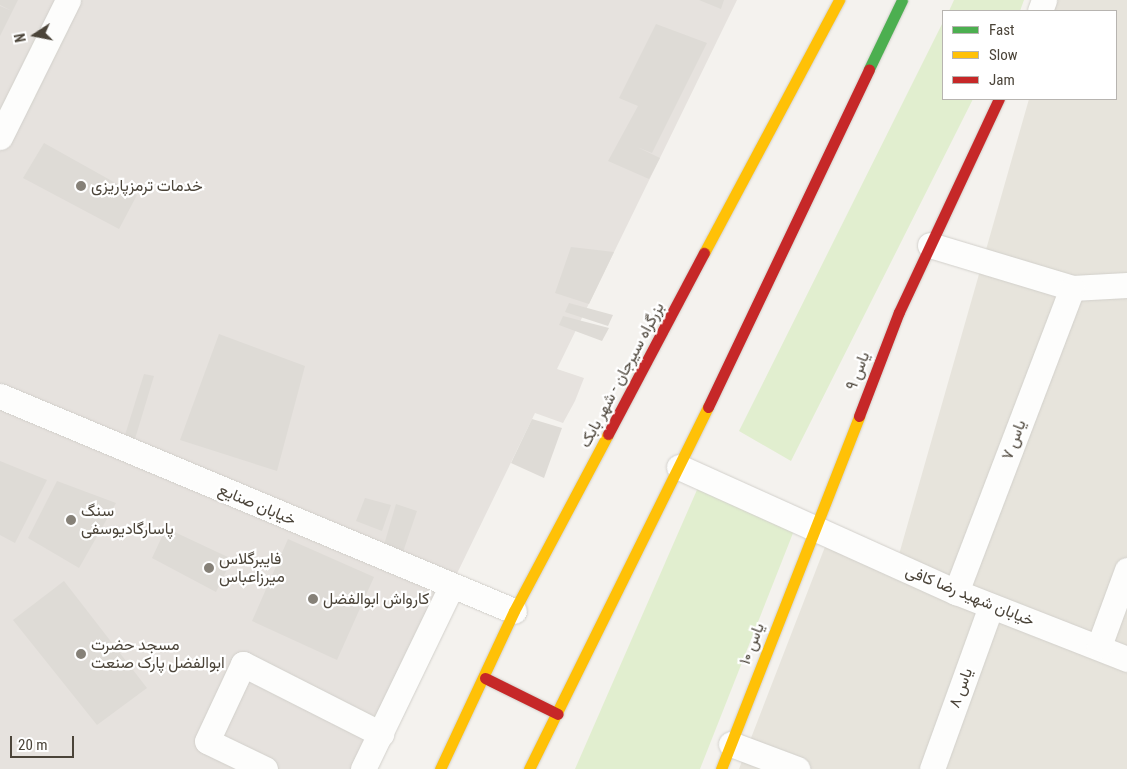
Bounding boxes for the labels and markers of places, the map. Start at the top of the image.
place label: خدمات ترمزپاریزی [91,176,203,196]
marker: خدمات ترمزپاریزی [75,180,87,192]
place label: سنگ پاسارگادیوسفی [81,501,174,539]
marker: سنگ پاسارگادیوسفی [65,514,77,526]
place label: فایبرگلاس میرزاعباس [219,549,285,587]
marker: فایبرگلاس میرزاعباس [203,562,215,574]
place label: کارواش ابوالفضل [323,589,429,609]
marker: کارواش ابوالفضل [307,593,319,605]
place label: مسجد حضرت ابوالفضل پارک صنعت [91,635,225,673]
marker: مسجد حضرت ابوالفضل پارک صنعت [75,648,87,660]

